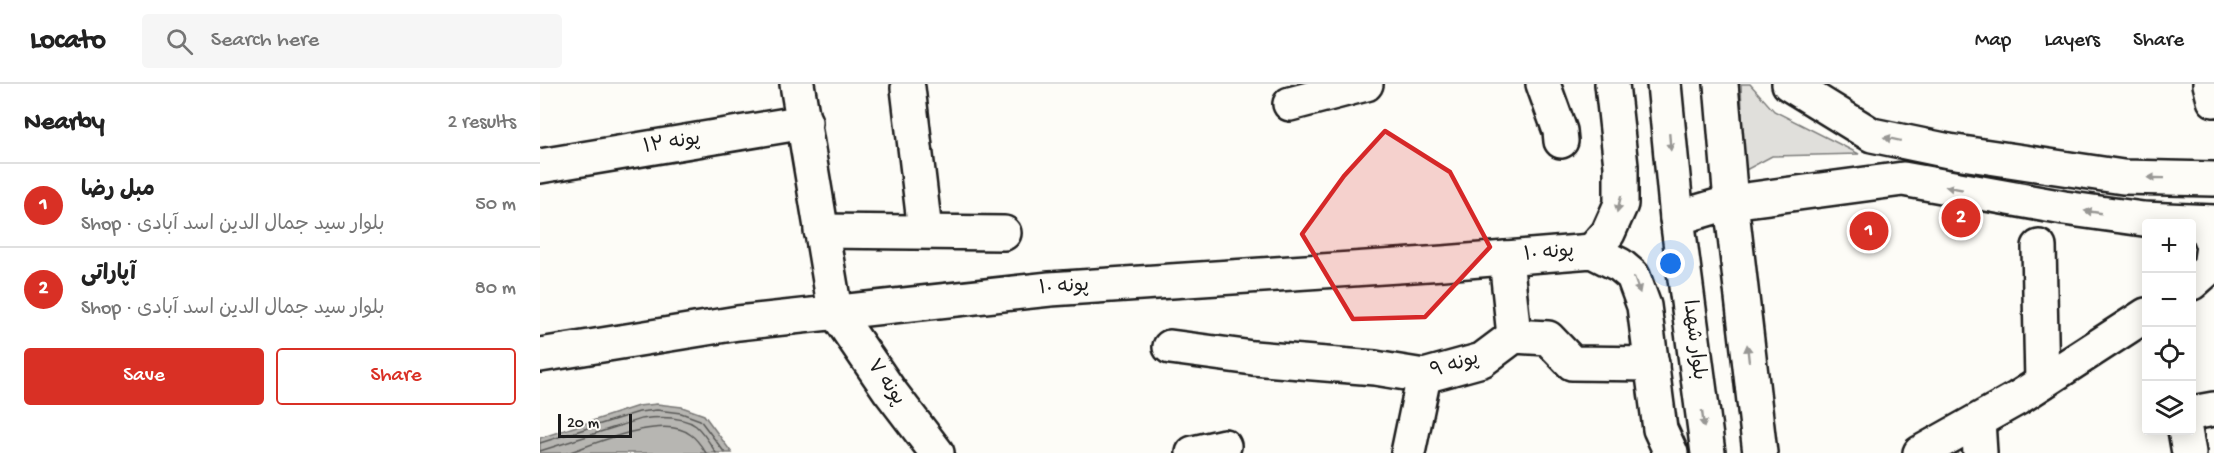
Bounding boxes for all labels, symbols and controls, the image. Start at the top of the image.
search box [142,14,562,68]
text: Locato [30,25,106,58]
icon: search [163,25,196,58]
text: Search here [211,28,319,54]
text: Map [1975,29,2011,54]
text: Layers [2044,29,2100,54]
text: Share [2133,29,2184,54]
text: Nearby [24,108,105,139]
text: 2 results [447,112,516,135]
street label: پونه ۱۲ [642,128,702,160]
one-way arrow [1665,133,1675,152]
one-way arrow [1882,134,1901,143]
one-way arrow [2146,174,2165,183]
text: مبل رضا [81,178,155,204]
one-way arrow [1945,183,1964,192]
text: 1 [39,194,48,217]
text: 50 m [475,194,516,217]
one-way arrow [1613,195,1623,213]
pin: 2 [1942,196,1980,240]
one-way arrow [2083,207,2102,217]
pin: 1 [1850,208,1888,254]
text: Shop · بلوار سید جمال الدین اسد آبادی [81,214,385,237]
map controls [2142,219,2196,435]
button: + [2142,219,2196,273]
street label: پونه ۱۰ [1523,240,1575,268]
your location [1656,249,1685,278]
text: آپاراتی [81,262,136,288]
button: − [2142,273,2196,327]
street label: پونه ۱۰ [1038,275,1090,301]
one-way arrow [1632,276,1642,294]
text: 2 [39,278,48,301]
text: 80 m [475,278,516,301]
text: Shop · بلوار سید جمال الدین اسد آبادی [81,298,385,321]
street label: بلوار شهدا [1677,298,1710,381]
button: locate [2142,327,2196,381]
one-way arrow [1743,344,1753,363]
button: Save [24,348,264,405]
button: Share [276,348,516,405]
street label: پونه ۹ [1428,348,1482,384]
street label: پونه ۷ [861,356,909,410]
button: layers [2142,381,2196,435]
one-way arrow [1698,410,1708,429]
scale bar [558,411,632,438]
text: 20 m [567,415,599,434]

